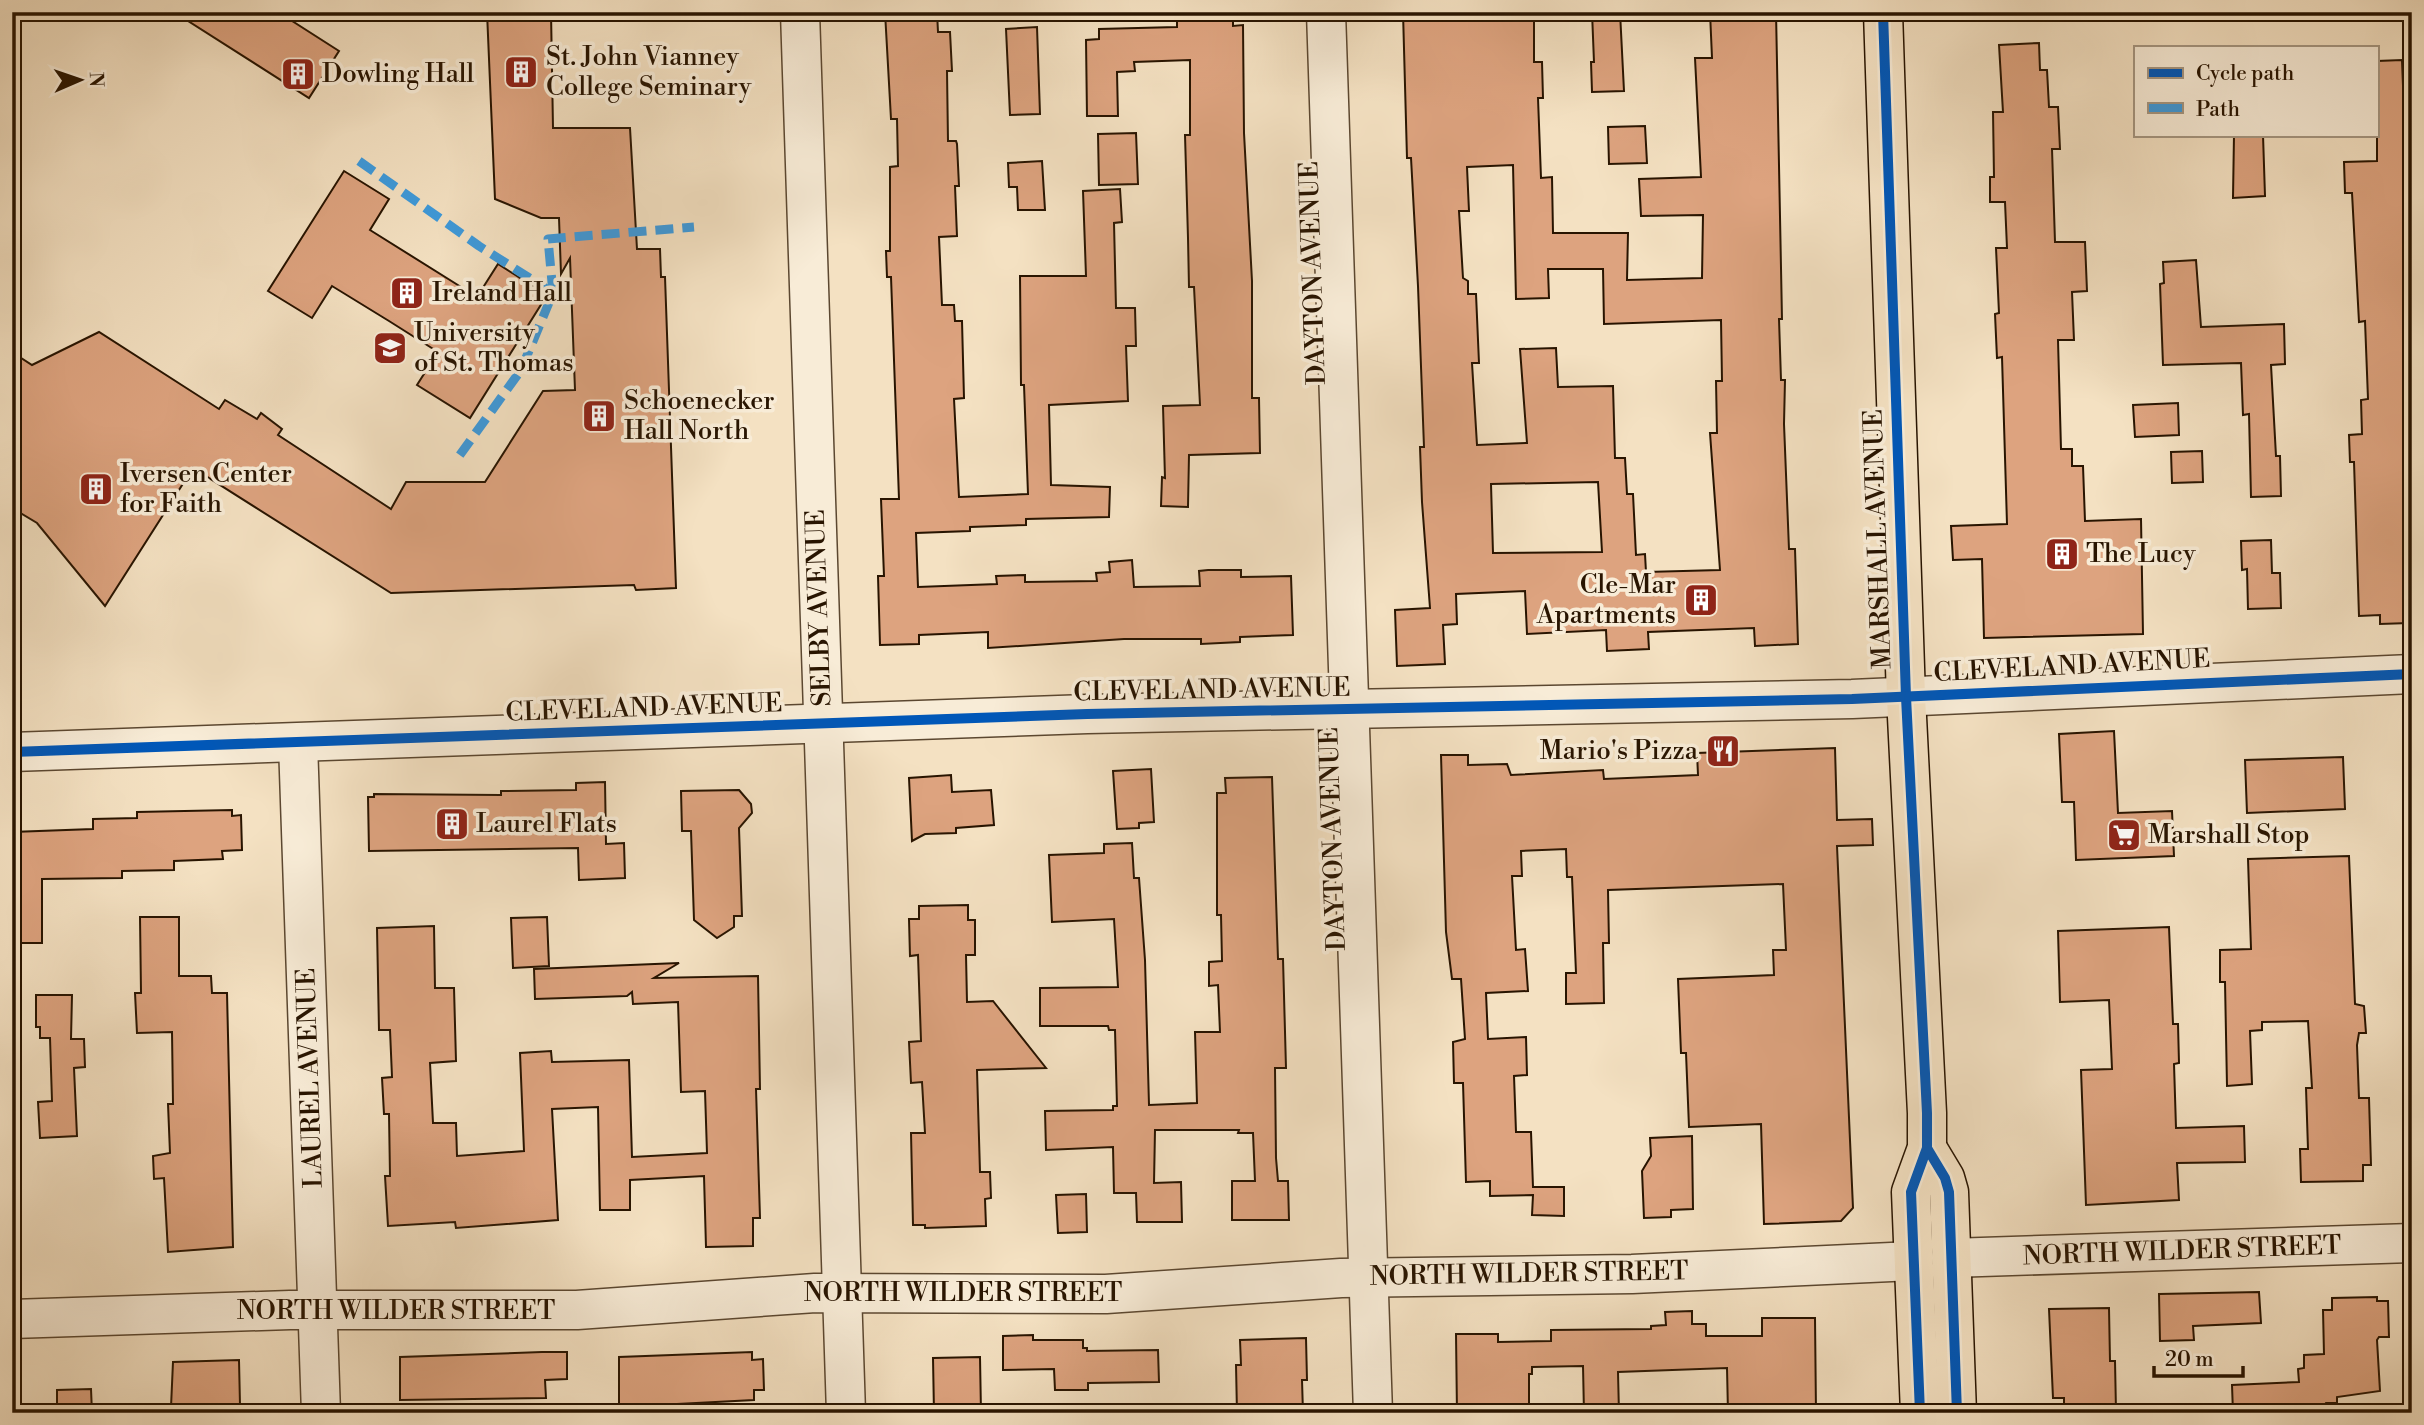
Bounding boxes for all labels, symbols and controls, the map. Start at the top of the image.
place label: St. John Vianney College Seminary [546,41,752,103]
north arrow [46,46,116,116]
legend [2134,46,2378,136]
building icon: St. John Vianney College Seminary [502,53,540,91]
building icon: Dowling Hall [279,55,317,93]
place label: Dowling Hall [322,58,475,90]
text: Cycle path [2196,61,2295,87]
text: N [84,72,108,87]
text: Path [2196,97,2241,123]
street label: DAYTON AVENUE [1293,161,1333,385]
building icon: Ireland Hall [388,274,426,312]
place label: Ireland Hall [432,277,572,309]
place label: University of St. Thomas [414,317,574,379]
school or university icon: University of St. Thomas [371,329,409,367]
place label: Schoenecker Hall North [624,385,775,447]
building icon: Schoenecker Hall North [580,397,618,435]
street label: MARSHALL AVENUE [1857,408,1899,670]
place label: Iversen Center for Faith [120,458,292,520]
building icon: Iversen Center for Faith [77,470,115,508]
street label: SELBY AVENUE [800,509,838,707]
building icon: The Lucy [2043,535,2081,573]
place label: The Lucy [2086,538,2196,570]
place label: Cle-Mar Apartments [1536,569,1676,631]
building icon: Cle-Mar Apartments [1682,581,1720,619]
street label: CLEVELAND AVENUE [1933,643,2211,689]
street label: CLEVELAND AVENUE [1073,672,1351,708]
street label: CLEVELAND AVENUE [505,687,783,729]
street label: DAYTON AVENUE [1313,727,1353,951]
restaurant icon: Mario's Pizza [1704,732,1742,770]
place label: Mario's Pizza [1540,735,1699,767]
building icon: Laurel Flats [433,805,471,843]
place label: Laurel Flats [476,808,617,840]
supermarket icon: Marshall Stop [2105,816,2143,854]
place label: Marshall Stop [2148,819,2310,851]
street label: LAUREL AVENUE [290,967,330,1189]
street label: NORTH WILDER STREET [2022,1229,2342,1273]
street label: NORTH WILDER STREET [1369,1255,1689,1293]
street label: NORTH WILDER STREET [804,1277,1122,1309]
street label: NORTH WILDER STREET [237,1295,555,1327]
scale bar [2154,1334,2244,1378]
text: 20 m [2165,1347,2214,1373]

